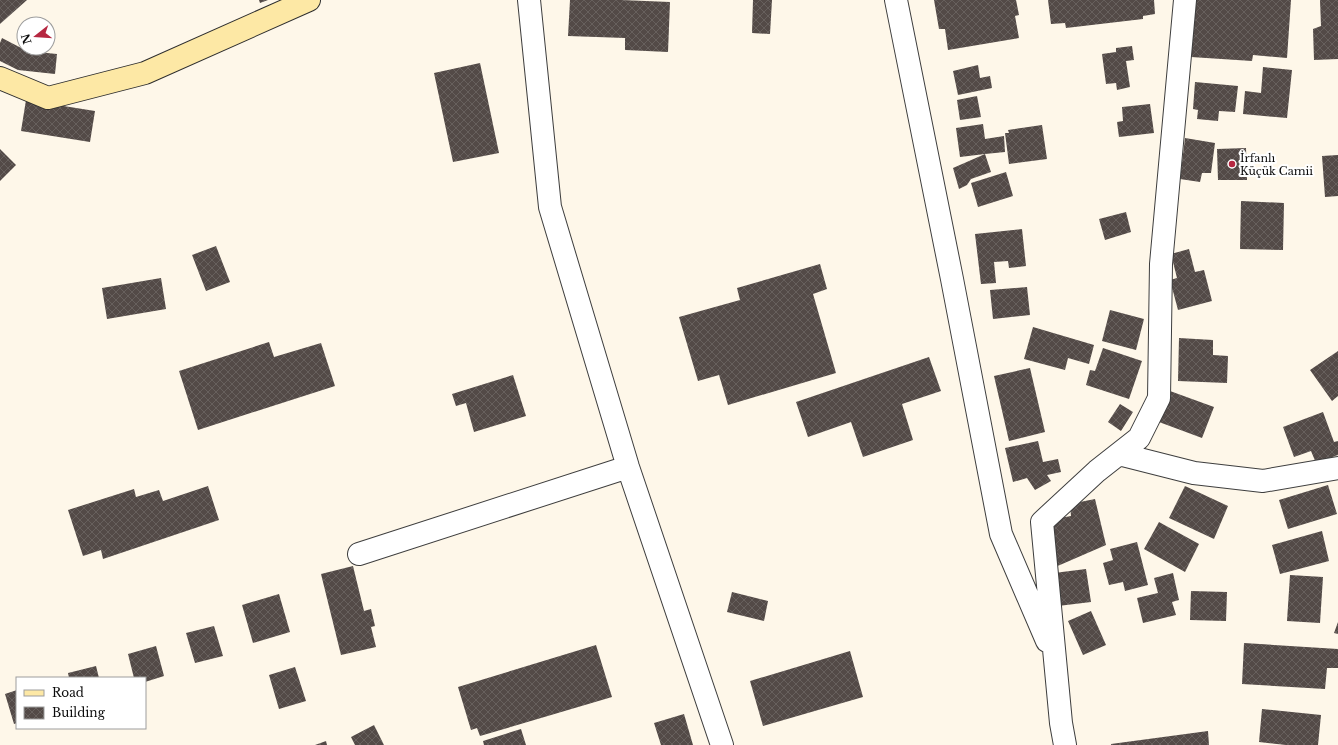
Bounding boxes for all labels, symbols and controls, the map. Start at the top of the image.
north arrow [16,16,56,56]
text: N [18,31,35,46]
place label: İrfanlı Küçük Camii [1240,151,1313,178]
marker: İrfanlı Küçük Camii [1227,159,1237,169]
legend [16,677,146,729]
text: Road [52,685,84,700]
text: Building [52,705,106,720]

